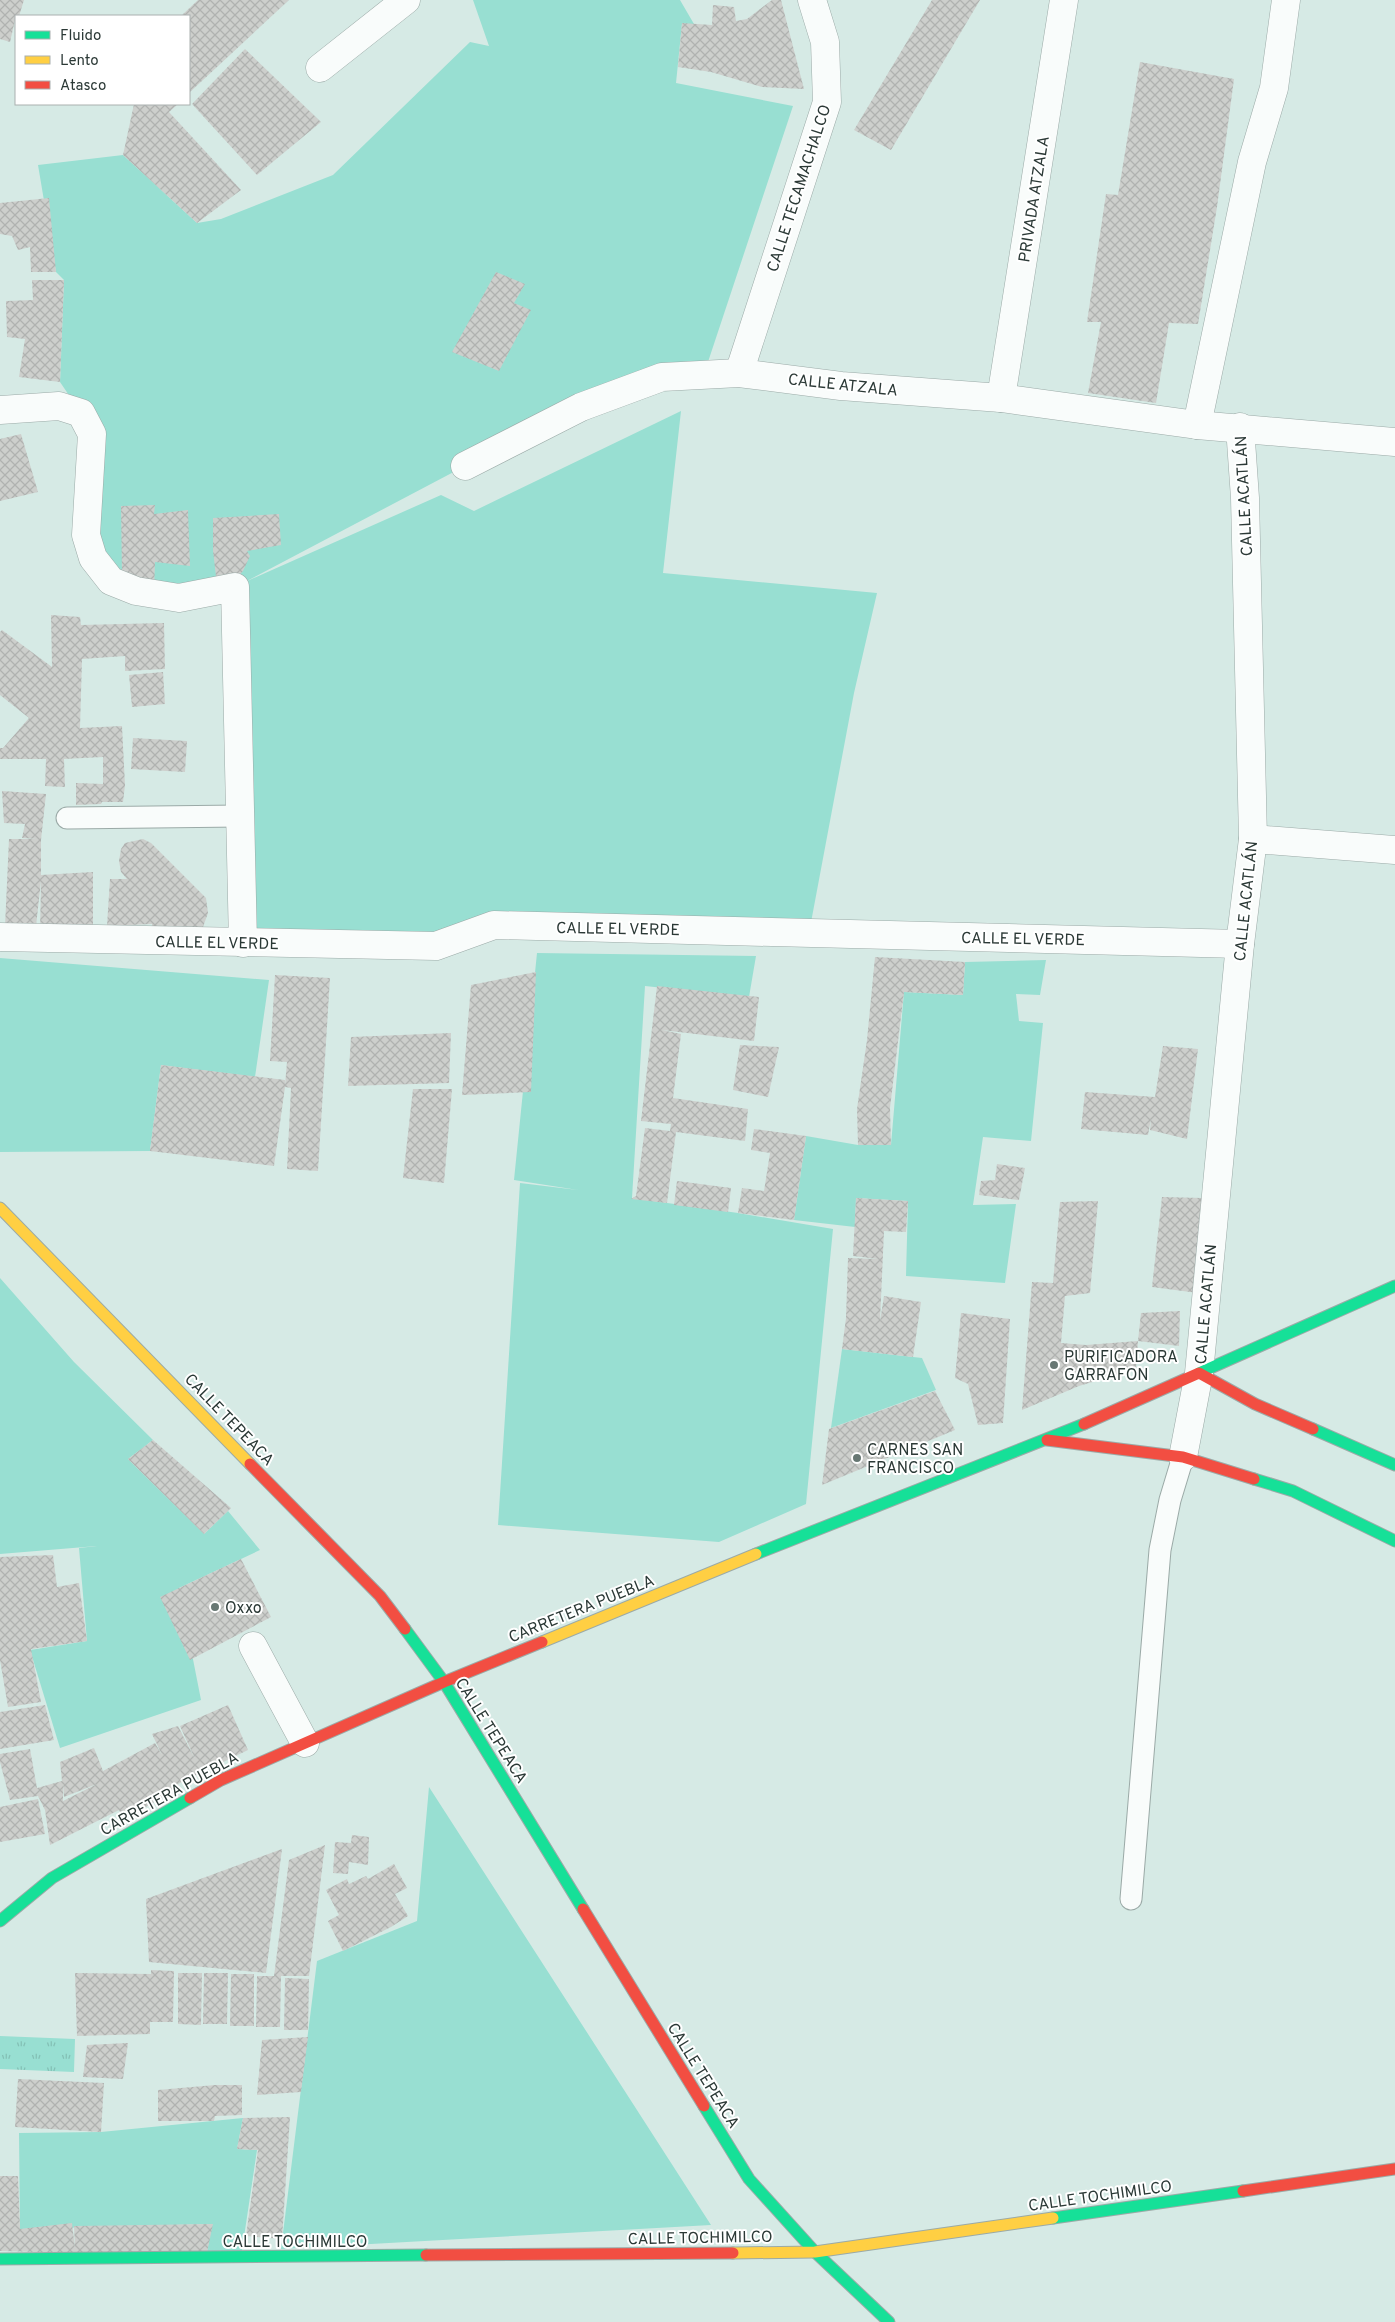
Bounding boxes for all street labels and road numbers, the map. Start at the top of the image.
street label: CALLE TECAMACHALCO [763,102,836,275]
street label: PRIVADA ATZALA [1015,135,1055,264]
street label: CALLE ATZALA [787,370,899,402]
street label: CALLE ACATLÁN [1230,435,1258,557]
street label: CALLE ACATLÁN [1229,840,1263,962]
street label: CALLE EL VERDE [556,919,680,941]
street label: CALLE EL VERDE [961,929,1085,951]
street label: CALLE EL VERDE [155,933,279,955]
street label: CALLE ACATLÁN [1190,1243,1222,1365]
street label: CALLE TEPEACA [179,1370,278,1471]
street label: CARRETERA PUEBLA [506,1571,658,1648]
street label: CALLE TEPEACA [450,1675,531,1788]
street label: CARRETERA PUEBLA [97,1748,243,1841]
street label: CALLE TEPEACA [662,2020,743,2133]
street label: CALLE TOCHIMILCO [1027,2177,1173,2217]
street label: CALLE TOCHIMILCO [627,2228,773,2250]
street label: CALLE TOCHIMILCO [223,2233,367,2253]

